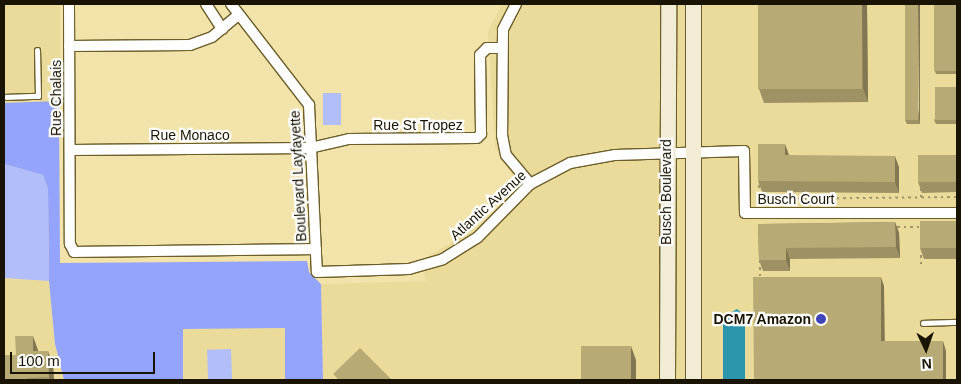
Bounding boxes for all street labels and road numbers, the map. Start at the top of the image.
street label: Rue Chalais [48,60,64,136]
street label: Boulevard Layfayette [286,110,310,242]
street label: Rue St Tropez [373,117,463,133]
street label: Rue Monaco [150,127,230,143]
street label: Busch Boulevard [658,139,674,245]
street label: Atlantic Avenue [446,166,530,244]
street label: Busch Court [757,191,835,207]

